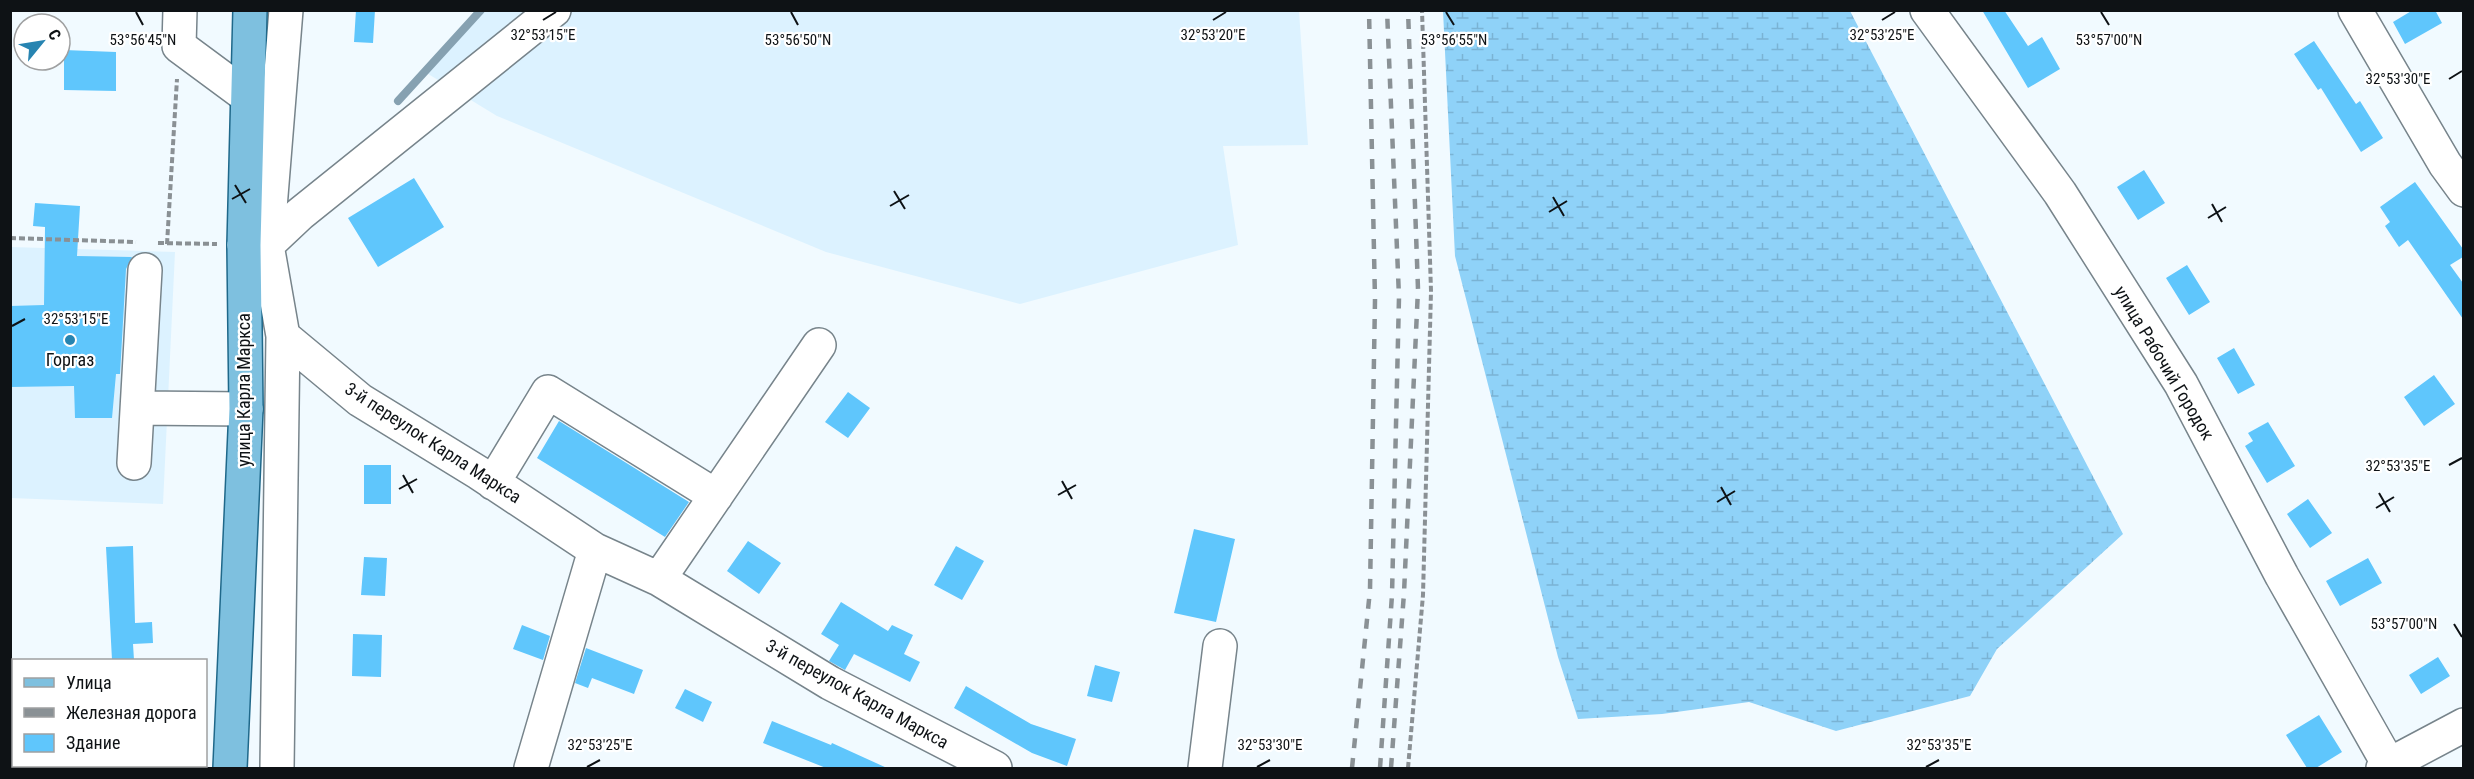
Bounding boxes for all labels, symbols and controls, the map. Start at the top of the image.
north arrow [12,12,72,72]
text: С [44,26,65,43]
text: 32°53'15"E [511,26,575,44]
text: 32°53'20"E [1181,26,1245,44]
text: 32°53'25"E [1850,26,1914,44]
text: 53°56'45"N [110,31,176,49]
text: 53°56'50"N [765,31,831,49]
text: 53°56'55"N [1421,31,1487,49]
text: 53°57'00"N [2076,31,2142,49]
text: 32°53'30"E [2366,70,2430,88]
street label: улица Рабочий Городок [2110,282,2219,444]
text: 32°53'15"E [44,310,108,328]
street label: улица Карла Маркса [233,313,254,467]
marker: Горгаз [63,333,77,347]
place label: Горгаз [46,349,94,370]
street label: 3-й переулок Карла Маркса [341,378,525,507]
text: 32°53'35"E [2366,457,2430,475]
text: 53°57'00"N [2371,615,2437,633]
street label: 3-й переулок Карла Маркса [762,635,952,753]
legend [12,659,207,767]
text: Улица [66,672,112,693]
text: Железная дорога [66,702,197,723]
text: Здание [66,732,120,753]
text: 32°53'25"E [568,736,632,754]
text: 32°53'30"E [1238,736,1302,754]
text: 32°53'35"E [1907,736,1971,754]

